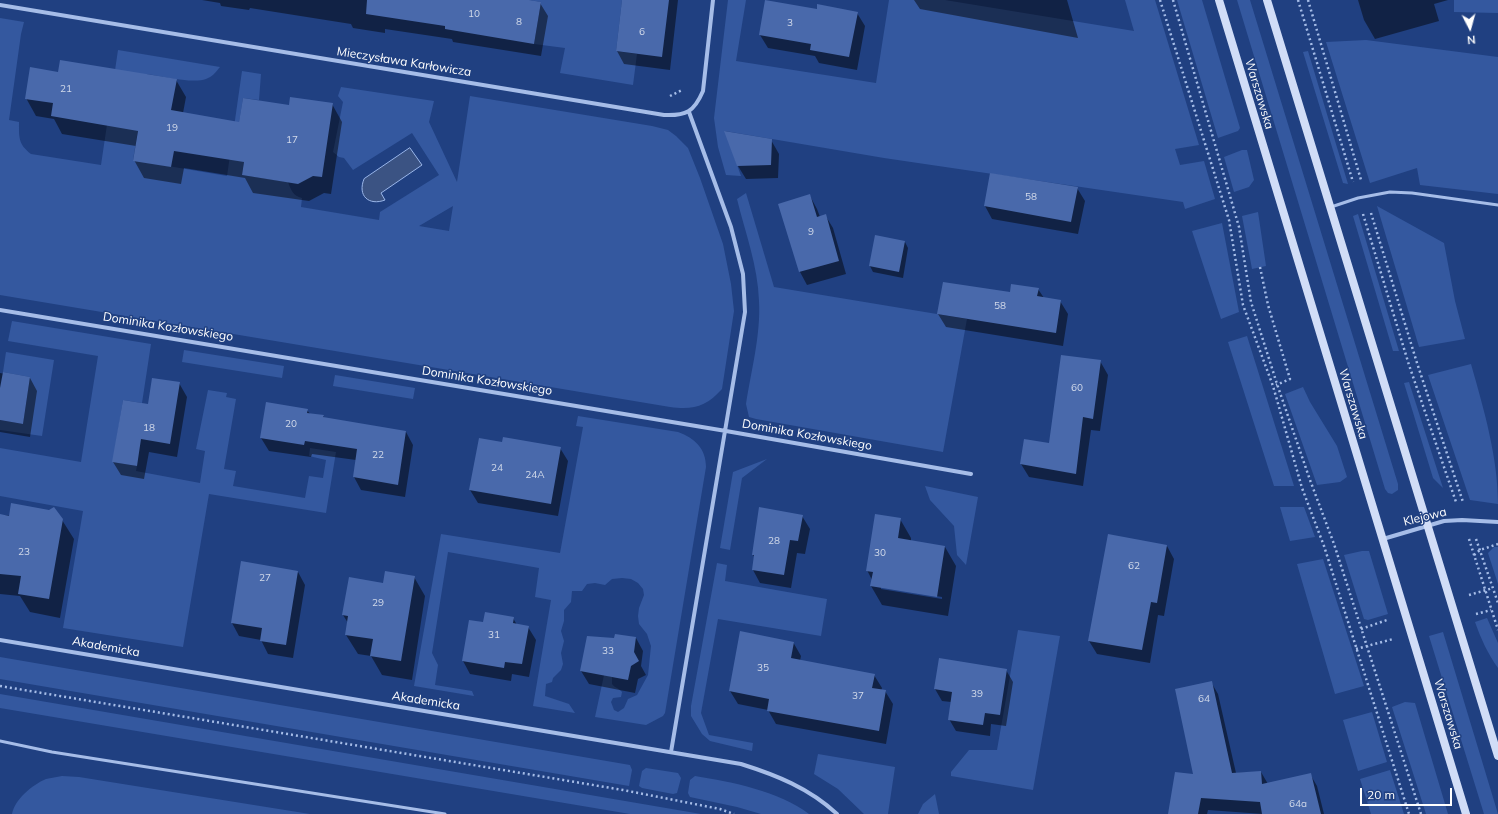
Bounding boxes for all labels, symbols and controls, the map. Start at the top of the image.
house number: 10 [468,8,480,20]
north arrow [1450,8,1490,48]
house number: 8 [516,16,522,28]
house number: 3 [787,17,793,29]
house number: 6 [639,26,645,38]
text: N [1466,33,1476,47]
street label: Mieczysława Karłowicza [336,44,472,80]
street label: Warszawska [1241,57,1277,131]
house number: 21 [60,83,72,95]
house number: 19 [166,122,178,134]
house number: 17 [286,134,298,146]
house number: 58 [1025,191,1037,203]
house number: 9 [808,226,814,238]
house number: 58 [994,300,1006,312]
street label: Dominika Kozłowskiego [102,310,234,344]
street label: Dominika Kozłowskiego [421,364,553,398]
street label: Warszawska [1335,367,1371,441]
house number: 60 [1071,382,1083,394]
street label: Dominika Kozłowskiego [741,416,873,454]
house number: 20 [285,418,297,430]
house number: 18 [143,422,155,434]
house number: 22 [372,449,384,461]
house number: 24 [491,462,503,474]
house number: 24A [525,469,545,481]
street label: Klejowa [1402,505,1448,529]
house number: 28 [768,535,780,547]
house number: 23 [18,546,30,558]
house number: 30 [874,547,886,559]
house number: 62 [1128,560,1140,572]
house number: 27 [259,572,271,584]
house number: 29 [372,597,384,609]
house number: 31 [488,629,500,641]
street label: Akademicka [71,634,141,660]
house number: 33 [602,645,614,657]
house number: 35 [757,662,769,674]
street label: Warszawska [1430,677,1466,751]
house number: 39 [971,688,983,700]
street label: Akademicka [391,689,461,713]
house number: 37 [852,690,864,702]
house number: 64 [1198,693,1210,705]
scale bar [1362,780,1454,806]
text: 20 m [1367,787,1395,802]
house number: 64a [1289,798,1307,810]

